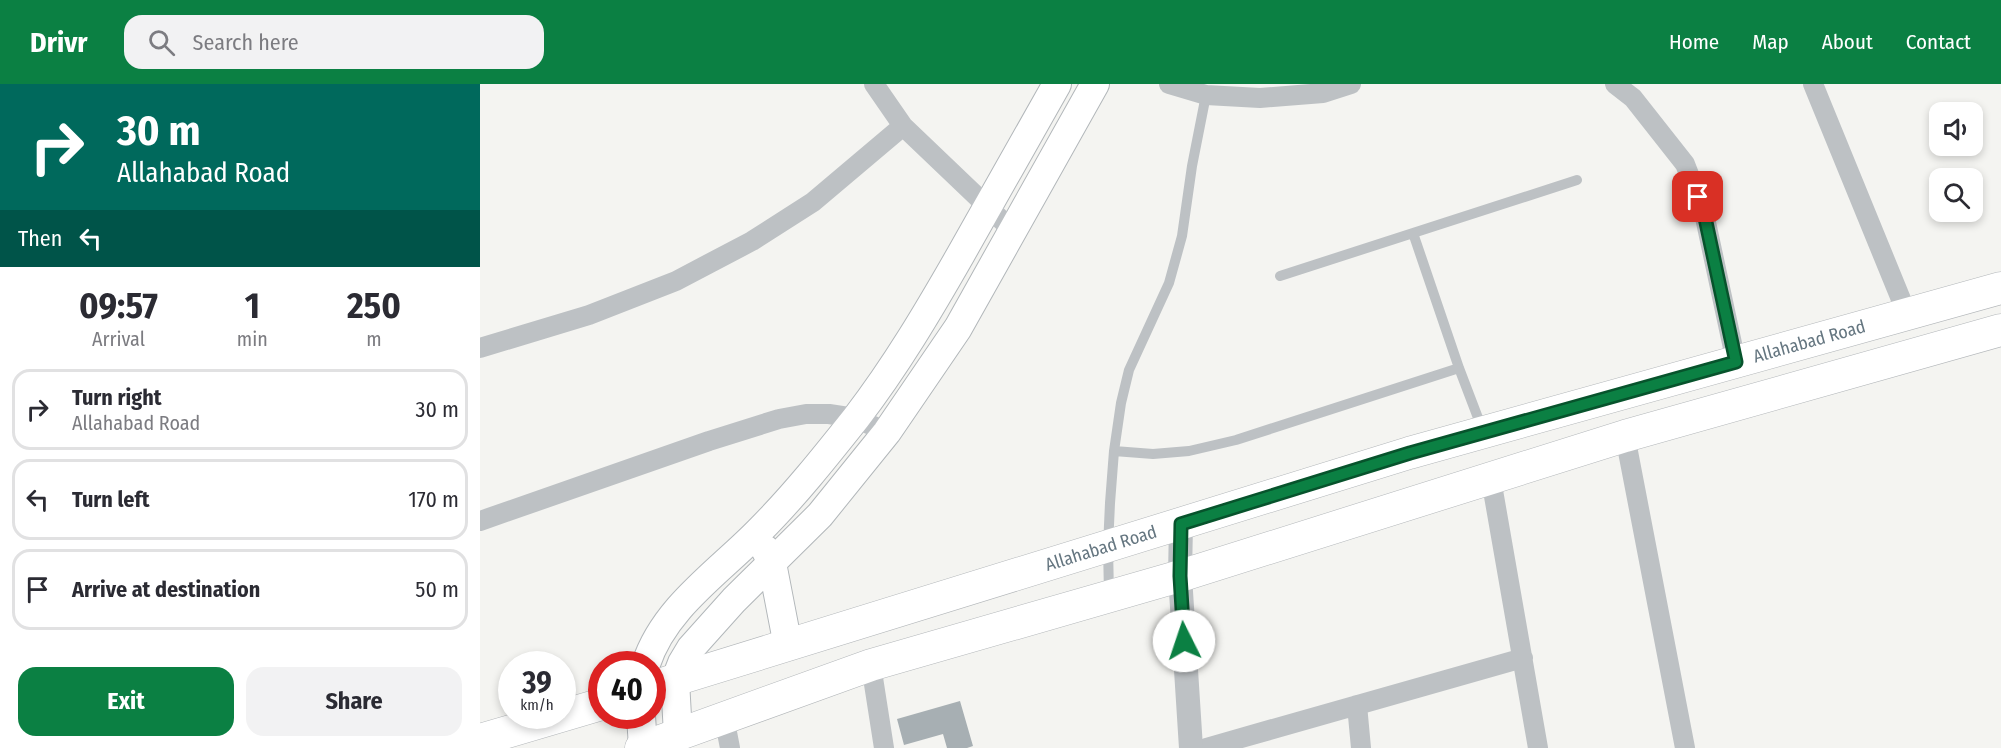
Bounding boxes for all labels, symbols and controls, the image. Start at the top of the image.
search box [124,15,544,69]
text: Drivr [30,26,88,59]
icon: search [145,26,178,59]
text: Search here [193,29,299,56]
text: Home [1669,29,1719,55]
text: Map [1752,29,1789,55]
text: About [1822,29,1873,55]
text: Contact [1906,29,1971,55]
map controls [1929,102,1983,222]
button: sound [1929,102,1983,156]
text: 30 m [117,106,201,156]
icon: right [18,108,96,186]
text: Allahabad Road [117,157,290,189]
button: search [1929,168,1983,222]
pin [1672,171,1723,222]
icon: arrive [1681,180,1714,213]
icon: left [74,222,107,255]
text: Then [18,225,62,252]
text: 09:57 [79,284,158,328]
text: 1 [245,284,260,328]
text: 250 [347,284,401,328]
street label: Allahabad Road [1751,315,1868,368]
text: Arrival [92,327,145,351]
text: min [237,327,268,351]
text: m [366,327,382,351]
text: Turn right [72,384,161,411]
icon: right [21,393,54,426]
text: 30 m [416,396,459,423]
text: Allahabad Road [72,411,200,435]
icon: left [21,483,54,516]
text: Turn left [72,486,150,513]
text: 170 m [408,486,459,513]
street label: Allahabad Road [1043,521,1159,576]
icon: arrive [21,573,54,606]
text: Arrive at destination [72,576,260,603]
text: 50 m [415,576,459,603]
position arrow [1152,609,1216,673]
speed limit sign: 40 [588,651,666,729]
text: 39 [522,665,552,701]
button: Exit [18,667,234,736]
button: Share [246,667,462,736]
text: km/h [520,696,554,714]

